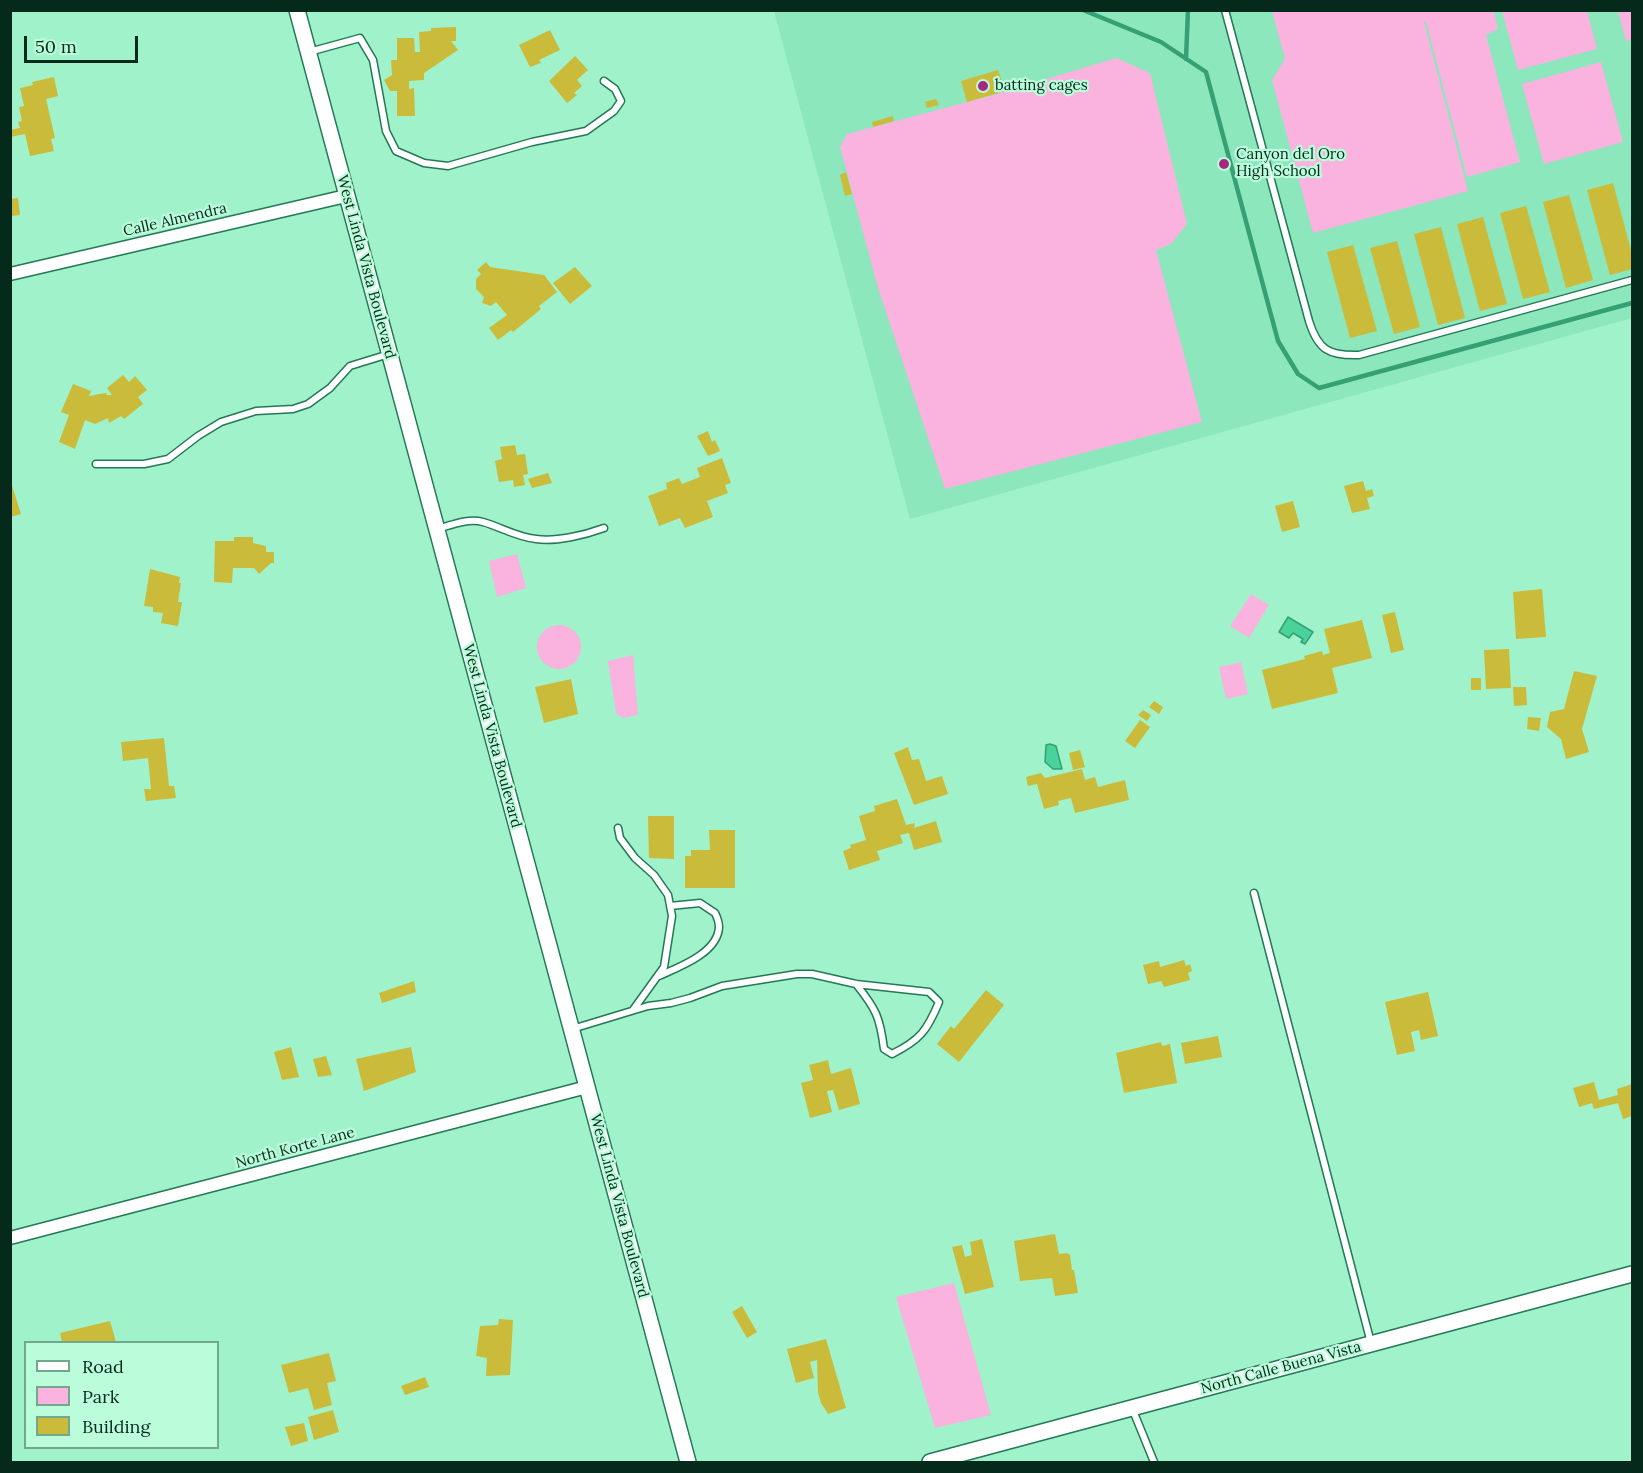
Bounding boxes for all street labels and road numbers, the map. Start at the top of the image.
street label: West Linda Vista Boulevard [333,173,399,361]
street label: Calle Almendra [121,199,229,241]
street label: West Linda Vista Boulevard [459,642,525,830]
street label: West Linda Vista Boulevard [586,1112,652,1300]
street label: North Korte Lane [233,1123,357,1173]
street label: North Calle Buena Vista [1199,1338,1363,1398]

